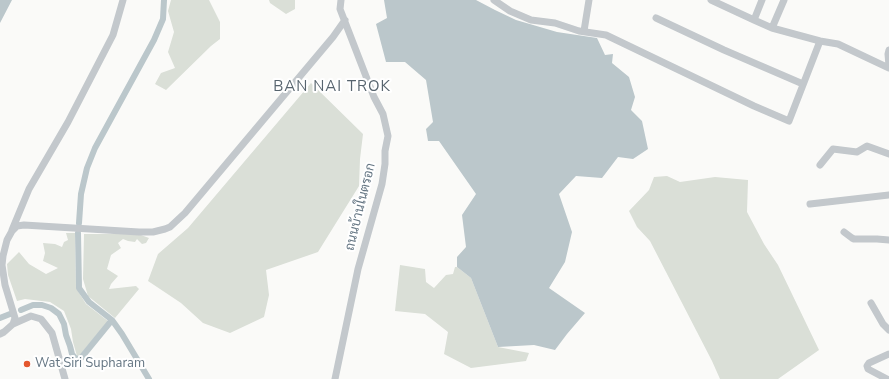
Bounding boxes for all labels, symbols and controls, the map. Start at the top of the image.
district label: BAN NAI TROK [273,78,391,96]
street label: ถนนบ้านในตรอก [343,162,379,252]
place label: Wat Siri Supharam [35,356,145,372]
marker: Wat Siri Supharam [22,359,32,369]

